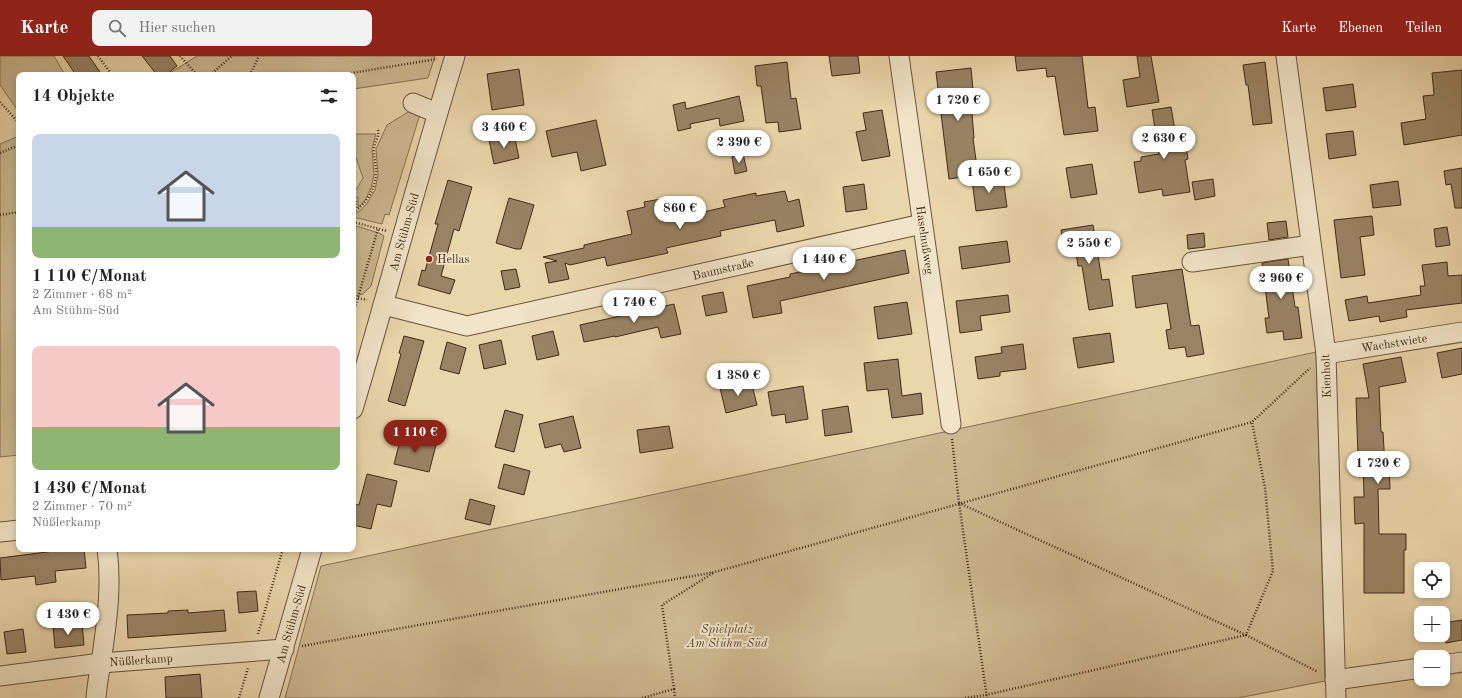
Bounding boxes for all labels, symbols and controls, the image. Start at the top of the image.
search box [92,10,372,46]
icon: search [106,17,128,39]
text: Karte [20,19,68,38]
text: Hier suchen [138,21,216,36]
text: Karte [1282,21,1316,35]
text: Ebenen [1338,21,1383,35]
text: Teilen [1405,21,1442,35]
icon: filters [318,85,340,107]
text: 14 Objekte [32,88,115,105]
pin: 1 720 € [921,88,995,122]
text: 1 720 € [936,94,980,107]
pin: 3 460 € [467,115,541,149]
text: 3 460 € [482,121,526,134]
pin: 2 630 € [1127,126,1201,160]
pin: 2 390 € [702,130,776,164]
text: 2 630 € [1142,132,1186,145]
text: 2 390 € [717,136,761,149]
icon: home [150,160,222,232]
pin: 1 650 € [952,160,1026,194]
text: 1 650 € [967,166,1011,179]
street label: Am Stühm-Süd [388,192,422,273]
pin: 860 € [652,196,708,230]
text: 860 € [663,202,697,215]
street label: Haselnußweg [913,205,935,276]
pin: 2 550 € [1052,231,1126,265]
text: 2 550 € [1067,237,1111,250]
pin: 1 440 € [787,247,861,281]
text: 1 440 € [802,253,846,266]
marker: Hellas [424,254,434,264]
place label: Hellas [437,254,470,266]
street label: Baumstraße [692,257,755,283]
pin: 2 960 € [1244,266,1318,300]
text: 1 110 €/Monat [32,268,146,285]
text: 2 960 € [1259,272,1303,285]
text: 2 Zimmer · 68 m² [32,288,132,301]
pin: 1 740 € [597,290,671,324]
text: 1 740 € [612,296,656,309]
text: Am Stühm-Süd [32,304,119,317]
street label: Wachstwiete [1360,333,1429,355]
street label: Kienholt [1320,354,1334,398]
pin: 1 380 € [701,363,775,397]
text: 1 380 € [716,369,760,382]
icon: home [150,372,222,444]
pin: 1 110 € [378,420,452,454]
text: 1 110 € [393,426,437,439]
pin: 1 720 € [1341,451,1415,485]
text: 1 720 € [1356,457,1400,470]
text: 1 430 €/Monat [32,480,146,497]
text: 2 Zimmer · 70 m² [32,500,132,513]
text: Nüßlerkamp [32,516,101,529]
map controls [1414,562,1450,686]
button: locate [1414,562,1450,598]
street label: Am Stühm-Süd [275,584,309,665]
pin: 1 430 € [31,602,105,636]
button: + [1414,606,1450,642]
text: 1 430 € [46,608,90,621]
park label: Spielplatz Am Stühm-Süd [686,624,768,650]
button: − [1414,650,1450,686]
street label: Nüßlerkamp [109,653,173,669]

